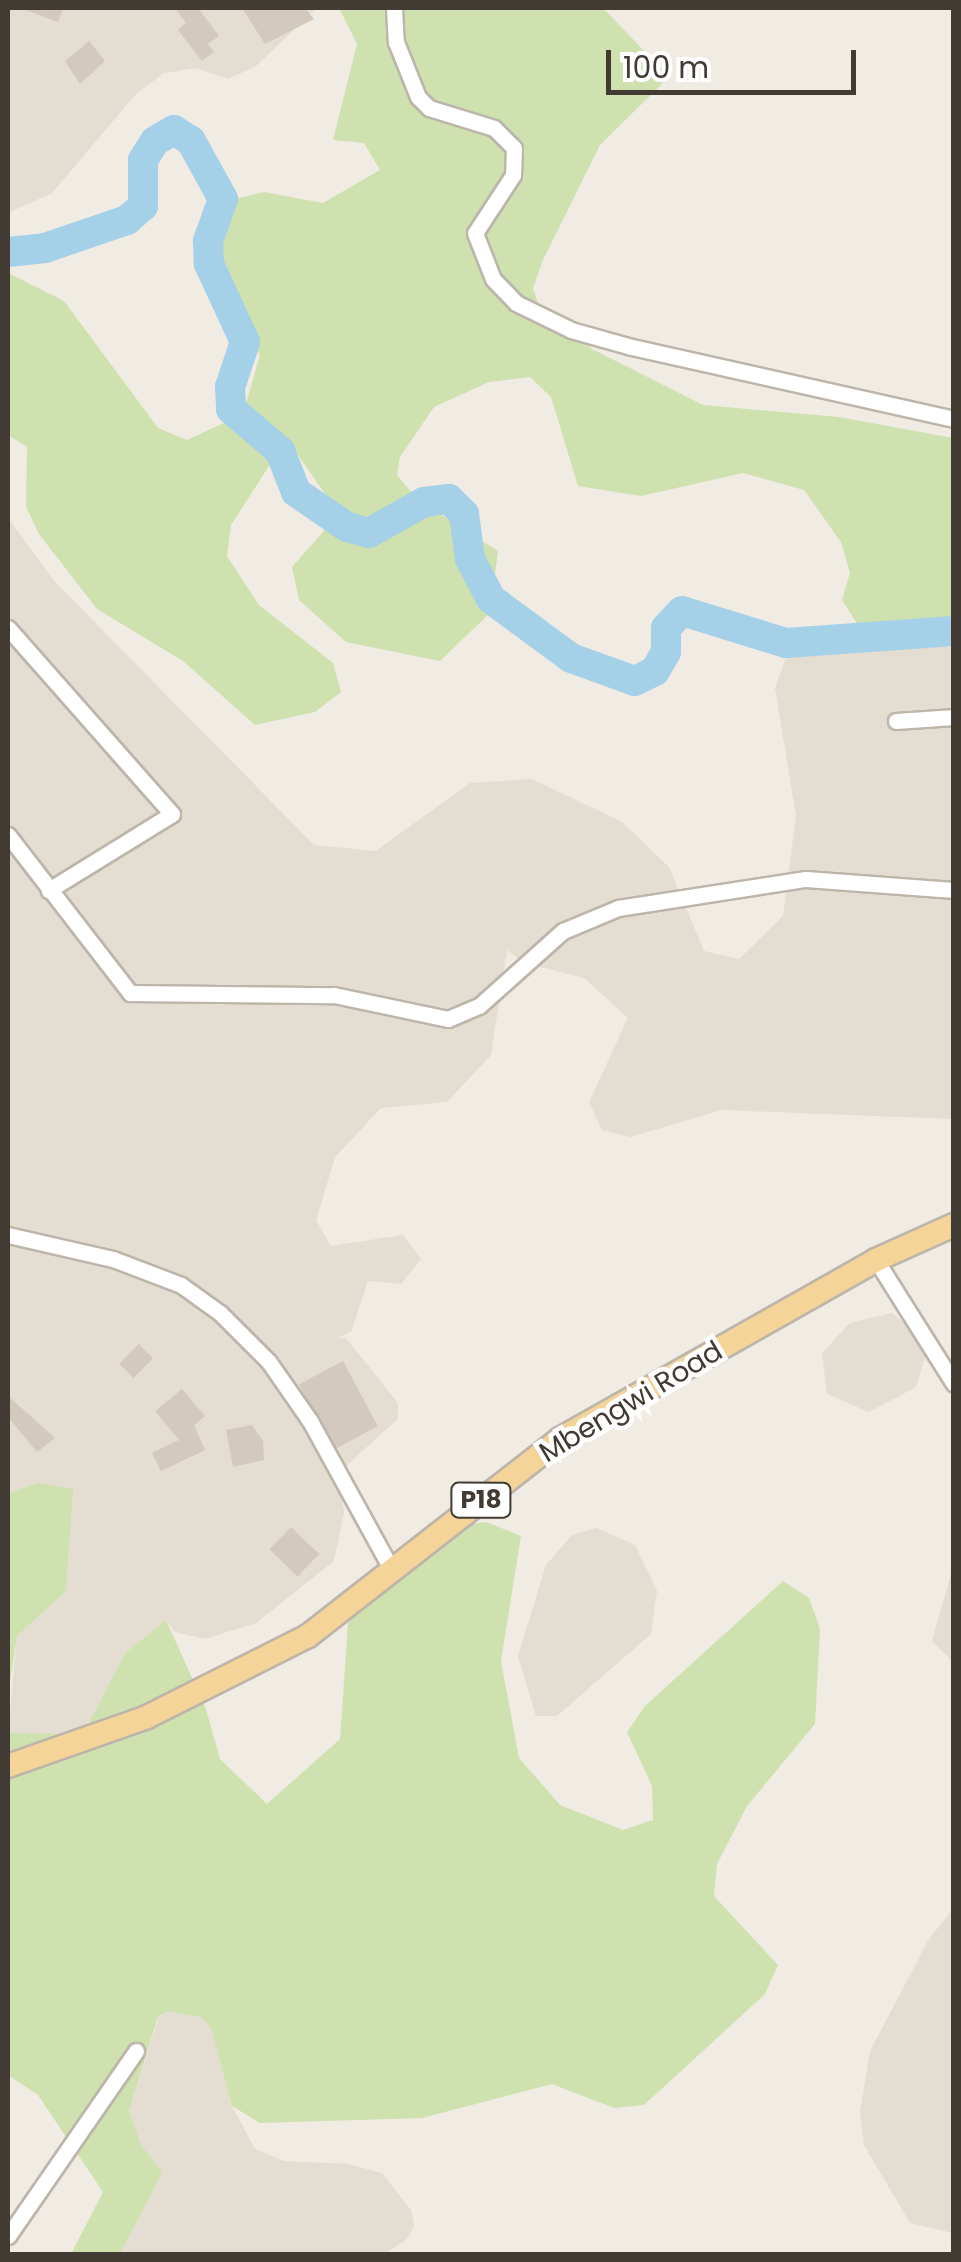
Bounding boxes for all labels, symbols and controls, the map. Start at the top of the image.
scale bar [611,30,861,92]
text: 100 m [623,46,709,89]
street label: Mbengwi Road [533,1334,729,1470]
road number: P18 [448,1480,514,1520]

